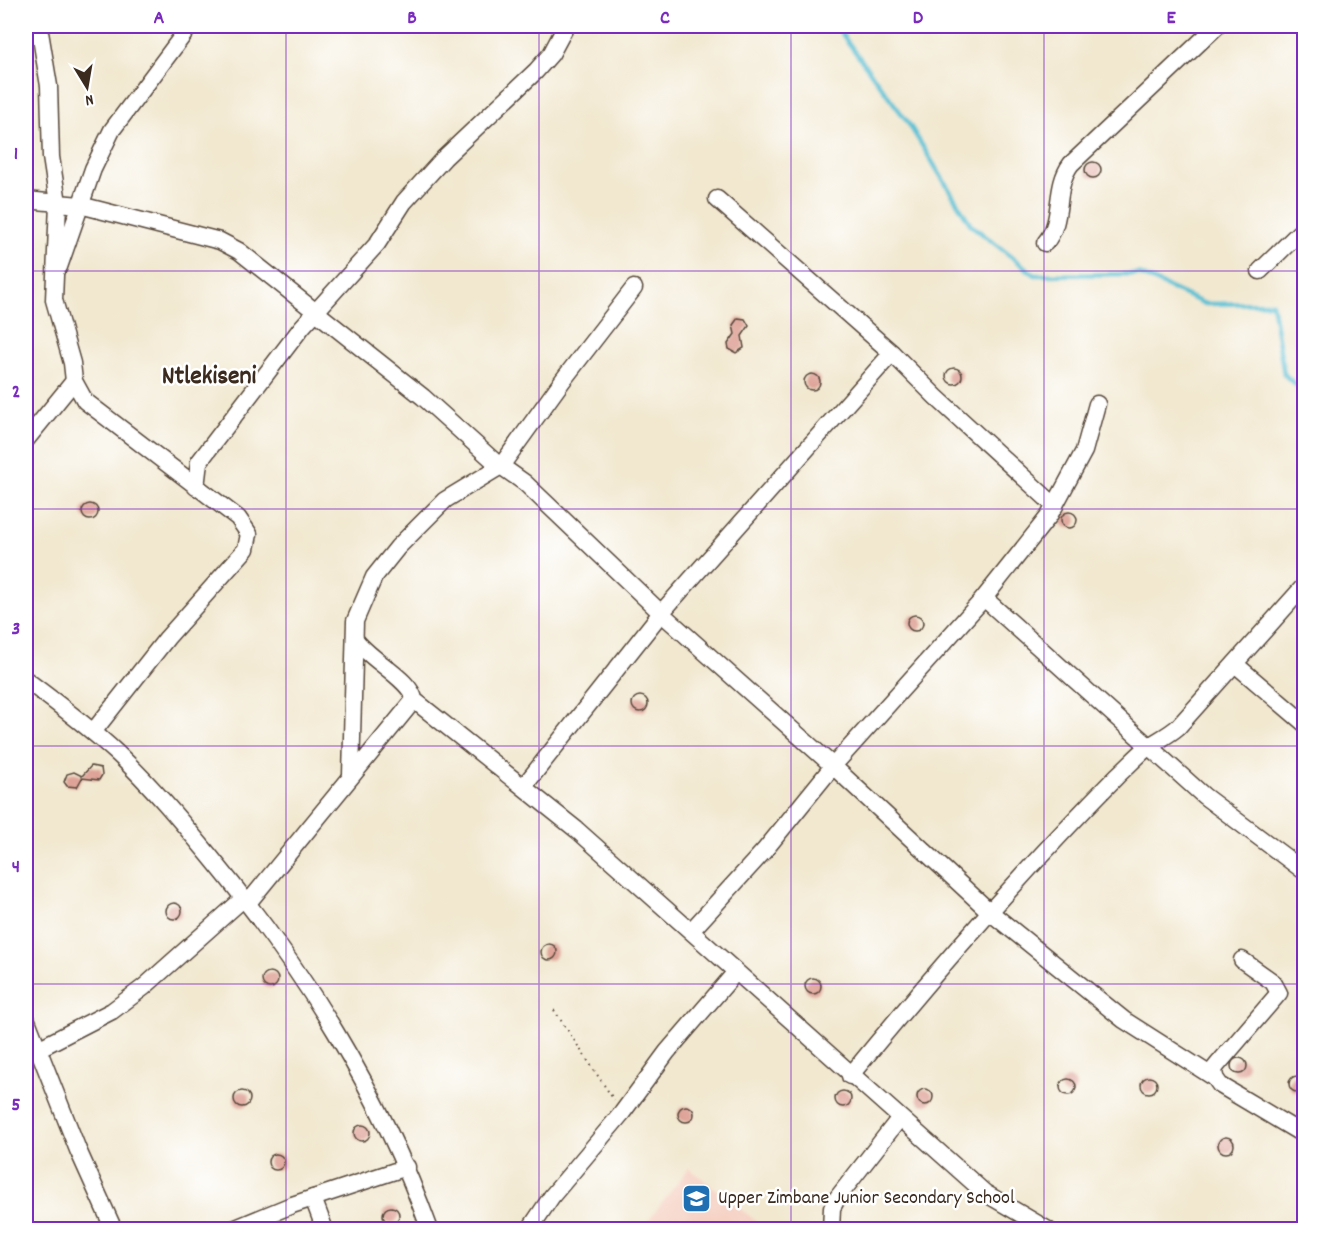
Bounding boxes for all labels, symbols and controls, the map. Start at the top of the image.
text: A [154,5,165,33]
text: B [407,5,417,33]
text: C [660,5,670,33]
text: D [913,5,924,33]
text: E [1166,5,1176,33]
north arrow [57,57,117,117]
text: N [83,87,95,111]
text: 1 [14,141,18,169]
district label: Ntlekiseni [162,359,257,396]
text: 2 [12,379,20,407]
text: 3 [12,616,20,644]
text: 4 [12,854,20,882]
text: 5 [11,1092,21,1120]
school or university icon: Upper Zimbane Junior Secondary School [681,1183,713,1215]
place label: Upper Zimbane Junior Secondary School [718,1185,1015,1213]

